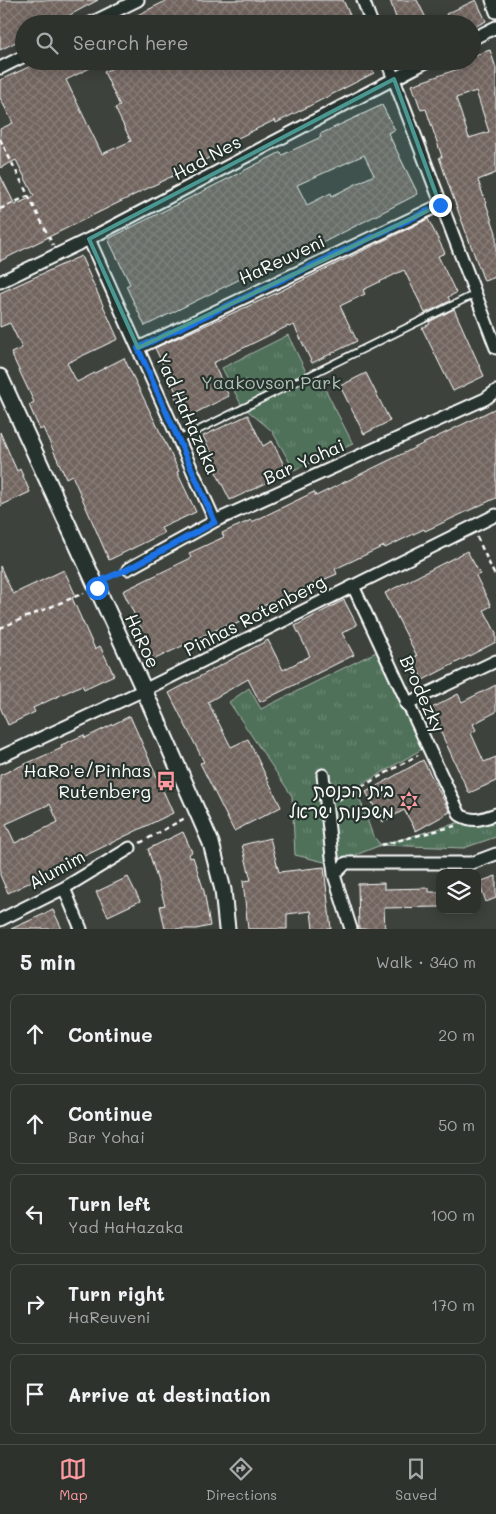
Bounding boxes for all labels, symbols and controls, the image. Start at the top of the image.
search box [15,15,481,70]
icon: search [33,29,61,57]
text: Search here [73,30,189,55]
street label: Had Nes [168,129,245,185]
route end [429,194,452,217]
street label: HaReuveni [234,229,329,290]
street label: Yad HaHazaka [150,349,225,478]
park label: Yaakovson Park [201,370,341,394]
street label: Bar Yohai [259,433,348,490]
street label: Pinhas Rotenberg [180,569,329,661]
route start [86,577,109,600]
street label: HaRoe [120,609,166,672]
street label: Brodezky [395,651,451,736]
place label: HaRo'e/Pinhas Rutenberg [24,758,151,803]
bus stop icon: HaRo'e/Pinhas Rutenberg [155,770,177,792]
place label: בית הכנסת משכנות ישראל [289,778,394,823]
synagogue icon: בית הכנסת משכנות ישראל [398,790,420,812]
street label: Alumim [24,844,89,894]
map controls [436,869,481,914]
button: layers [436,869,481,914]
text: 5 min [20,948,76,975]
text: Walk · 340 m [376,951,476,972]
icon: ahead [21,1020,49,1048]
text: Continue [68,1022,153,1047]
text: 20 m [438,1024,475,1045]
text: Continue [68,1101,153,1126]
icon: ahead [21,1110,49,1138]
text: 50 m [438,1114,475,1135]
text: Bar Yohai [68,1126,145,1147]
text: Turn left [68,1191,151,1216]
icon: left [21,1200,49,1228]
text: 100 m [430,1204,475,1225]
text: Yad HaHazaka [68,1216,184,1237]
text: Turn right [68,1281,165,1306]
icon: right [21,1290,49,1318]
text: 170 m [431,1294,475,1315]
text: HaReuveni [68,1306,150,1327]
icon: arrive [21,1380,49,1408]
text: Arrive at destination [68,1382,271,1407]
tab: Map [59,1455,88,1504]
tab: Directions [206,1455,277,1504]
tab: Saved [395,1455,437,1504]

